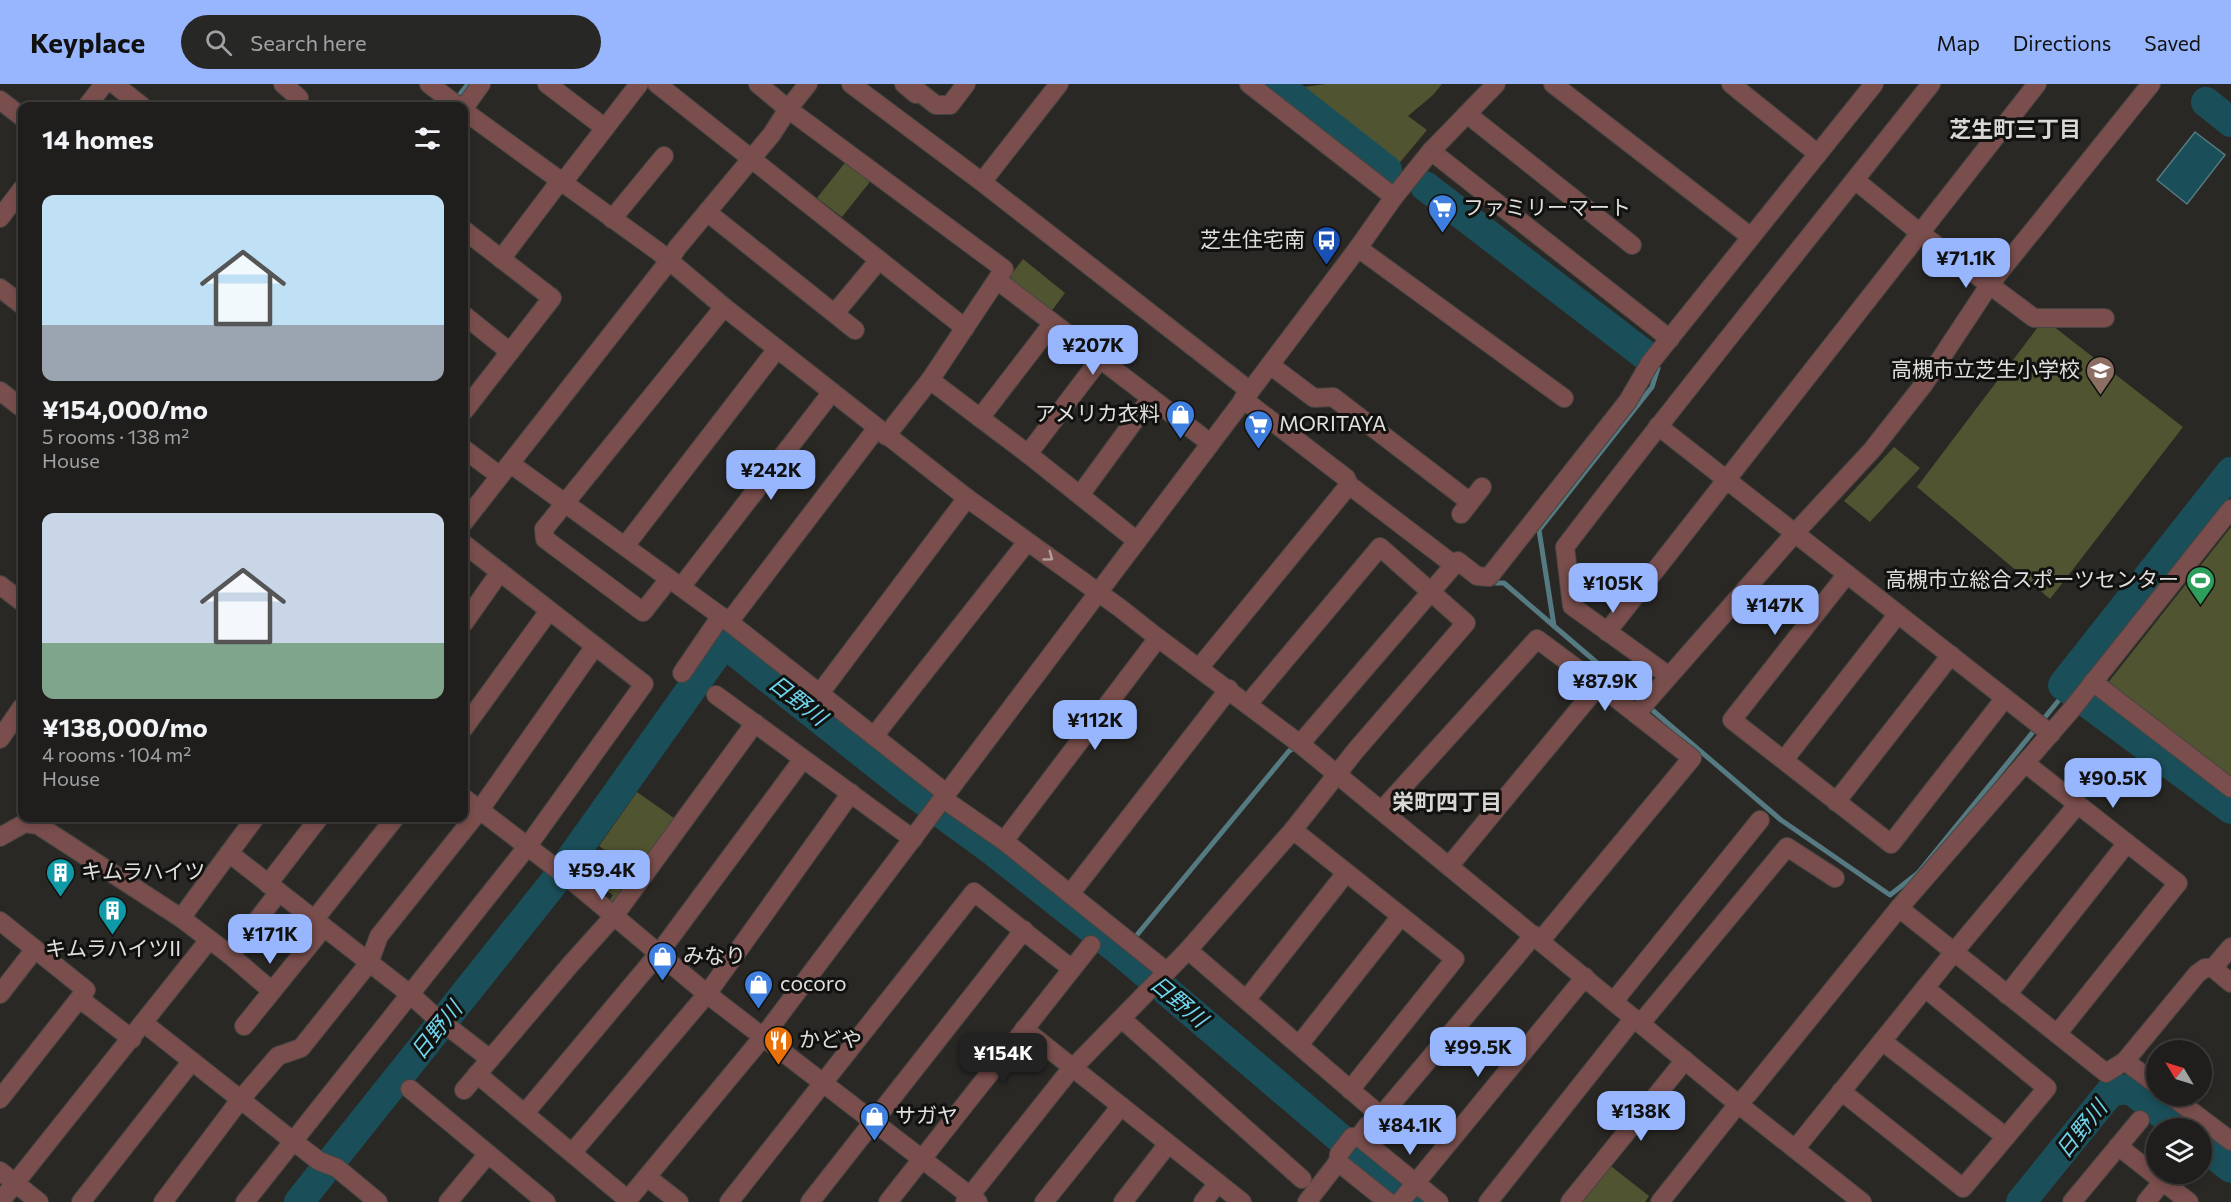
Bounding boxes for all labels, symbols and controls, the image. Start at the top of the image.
search box [181,15,601,69]
text: Keyplace [30,25,145,59]
icon: search [202,26,235,59]
text: Search here [250,29,367,56]
text: Map [1937,30,1980,55]
text: Directions [2013,30,2111,55]
text: Saved [2144,30,2201,55]
district label: 芝生町三丁目 [1949,115,2081,142]
icon: filters [411,122,444,155]
text: 14 homes [42,123,154,154]
supermarket icon: ファミリーマート [1426,192,1458,234]
place label: ファミリーマート [1463,194,1631,219]
bus stop icon: 芝生住宅南 [1310,224,1342,266]
place label: 芝生住宅南 [1200,226,1305,251]
icon: home [189,234,297,342]
pin: ¥71.1K [1917,238,2015,289]
text: ¥71.1K [1936,245,1996,269]
pin: ¥207K [1051,325,1135,376]
text: ¥207K [1062,332,1124,356]
school or university icon: 高槻市立芝生小学校 [2085,354,2117,396]
place label: 高槻市立芝生小学校 [1891,356,2080,381]
text: ¥154,000/mo [42,393,208,424]
shop icon: アメリカ衣料 [1165,398,1197,440]
place label: アメリカ衣料 [1035,400,1160,425]
supermarket icon: MORITAYA [1242,408,1274,450]
place label: MORITAYA [1279,410,1386,435]
text: 5 rooms · 138 m² [42,424,189,448]
text: House [42,448,100,472]
pin: ¥242K [729,450,813,501]
text: ¥242K [740,457,802,481]
one-way arrow [1042,550,1053,561]
icon: home [189,552,297,660]
pin: ¥105K [1571,563,1655,614]
sports icon: 高槻市立総合スポーツセンター [2184,564,2216,606]
place label: 高槻市立総合スポーツセンター [1885,566,2179,591]
text: ¥105K [1583,570,1643,594]
pin: ¥147K [1733,585,1817,636]
text: ¥147K [1746,592,1804,616]
pin: ¥87.9K [1556,661,1654,712]
text: ¥87.9K [1572,668,1638,692]
water label: 日野川 [764,669,834,732]
pin: ¥112K [1053,700,1137,751]
text: ¥112K [1067,707,1123,731]
text: ¥138,000/mo [42,711,208,742]
text: 4 rooms · 104 m² [42,742,191,766]
pin: ¥90.5K [2064,758,2162,809]
text: ¥90.5K [2078,765,2148,789]
text: House [42,766,100,790]
district label: 栄町四丁目 [1392,788,1502,815]
pin: ¥59.4K [553,850,651,901]
building icon: キムラハイツ [44,856,76,898]
text: ¥59.4K [568,857,636,881]
place label: キムラハイツ [81,858,205,883]
building icon: キムラハイツII [97,894,129,936]
pin: ¥171K [228,914,312,965]
text: ¥171K [242,921,298,945]
place label: キムラハイツII [45,935,181,960]
shop icon: みなり [646,940,678,982]
place label: みなり [683,942,746,967]
shop icon: cocoro [743,968,775,1010]
water label: 日野川 [1145,969,1215,1033]
place label: cocoro [780,970,846,995]
water label: 日野川 [404,994,468,1064]
restaurant icon: かどや [762,1024,794,1066]
place label: かどや [799,1026,862,1051]
pin: ¥99.5K [1429,1027,1527,1078]
pin: ¥154K [961,1033,1045,1084]
text: ¥99.5K [1444,1034,1512,1058]
text: ¥154K [973,1040,1033,1064]
north arrow [2146,1040,2212,1106]
map controls [2146,1040,2212,1184]
pin: ¥138K [1599,1091,1683,1142]
water label: 日野川 [2049,1093,2113,1163]
text: ¥138K [1611,1098,1671,1122]
shop icon: サガヤ [858,1100,890,1142]
place label: サガヤ [895,1102,958,1127]
pin: ¥84.1K [1361,1105,1459,1156]
text: ¥84.1K [1378,1112,1442,1136]
button: layers [2146,1118,2212,1184]

